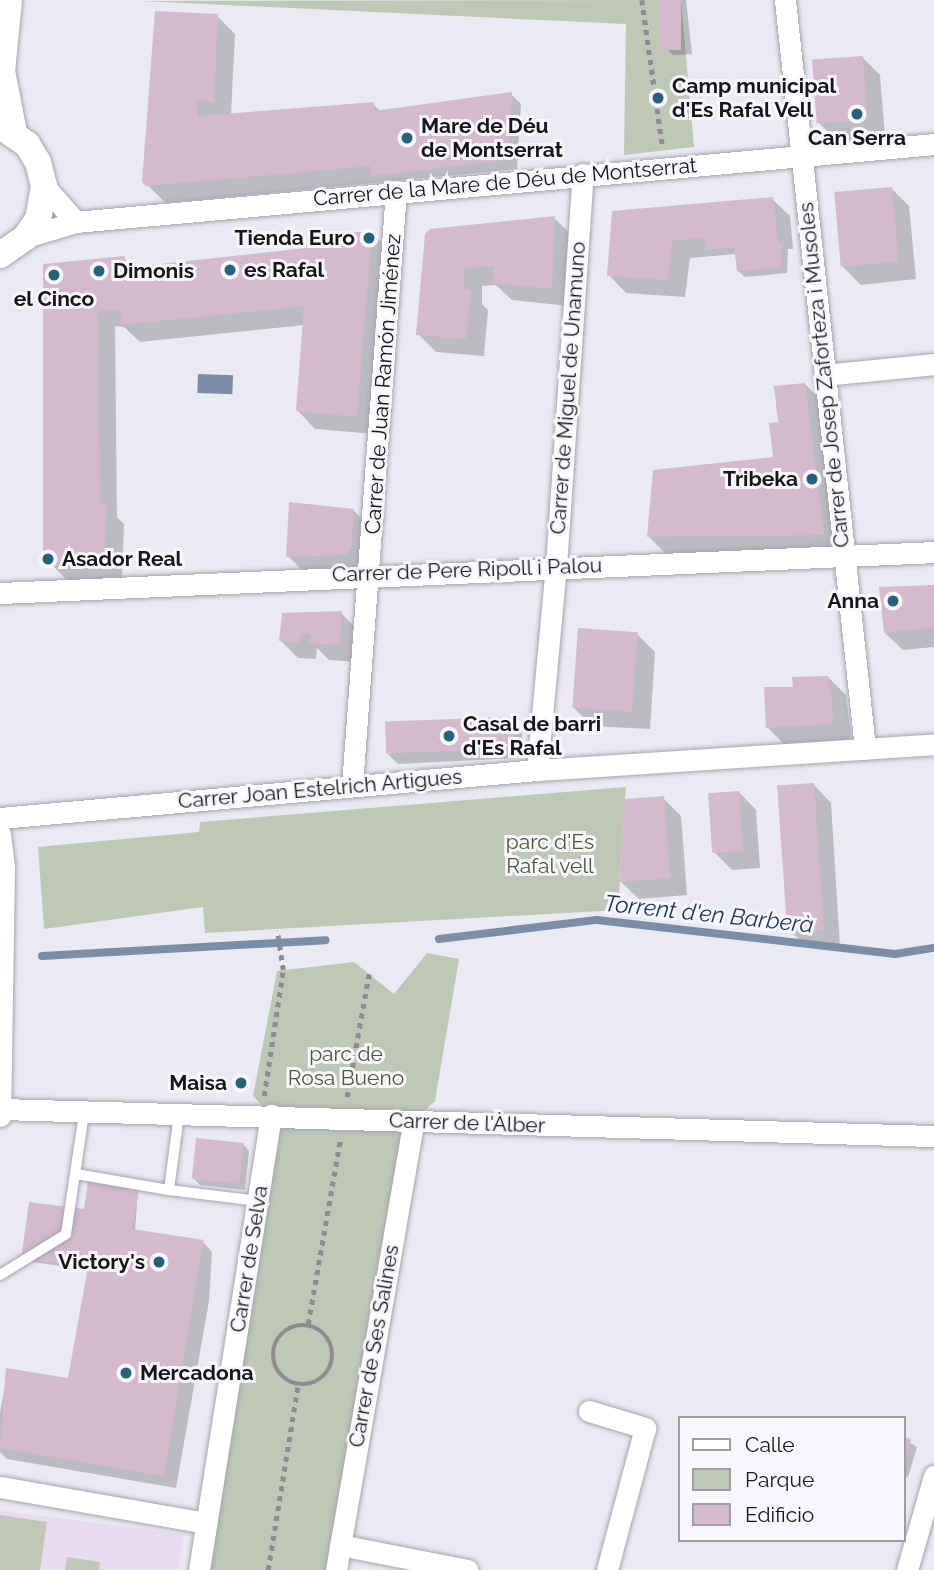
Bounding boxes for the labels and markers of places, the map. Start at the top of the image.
place label: Camp municipal d'Es Rafal Vell [672,73,836,123]
marker: Camp municipal d'Es Rafal Vell [650,90,666,106]
marker: Can Serra [849,106,865,122]
place label: Mare de Déu de Montserrat [421,113,563,163]
place label: Can Serra [808,125,906,151]
marker: Mare de Déu de Montserrat [399,130,415,146]
place label: Tienda Euro [235,225,355,251]
marker: Tienda Euro [361,230,377,246]
place label: es Rafal [244,257,324,283]
place label: Dimonis [113,258,194,284]
marker: es Rafal [222,262,238,278]
marker: Dimonis [91,263,107,279]
marker: el Cinco [46,267,62,283]
place label: el Cinco [13,286,95,312]
place label: Tribeka [723,466,798,492]
marker: Tribeka [804,471,820,487]
place label: Asador Real [62,546,183,572]
marker: Asador Real [40,551,56,567]
place label: Anna [827,588,879,614]
marker: Anna [885,593,901,609]
place label: Casal de barri d'Es Rafal [463,711,602,761]
marker: Casal de barri d'Es Rafal [441,728,457,744]
place label: Maisa [169,1070,227,1096]
marker: Maisa [233,1075,249,1091]
place label: Victory's [58,1249,145,1275]
marker: Victory's [151,1254,167,1270]
place label: Mercadona [140,1360,253,1386]
marker: Mercadona [118,1365,134,1381]

